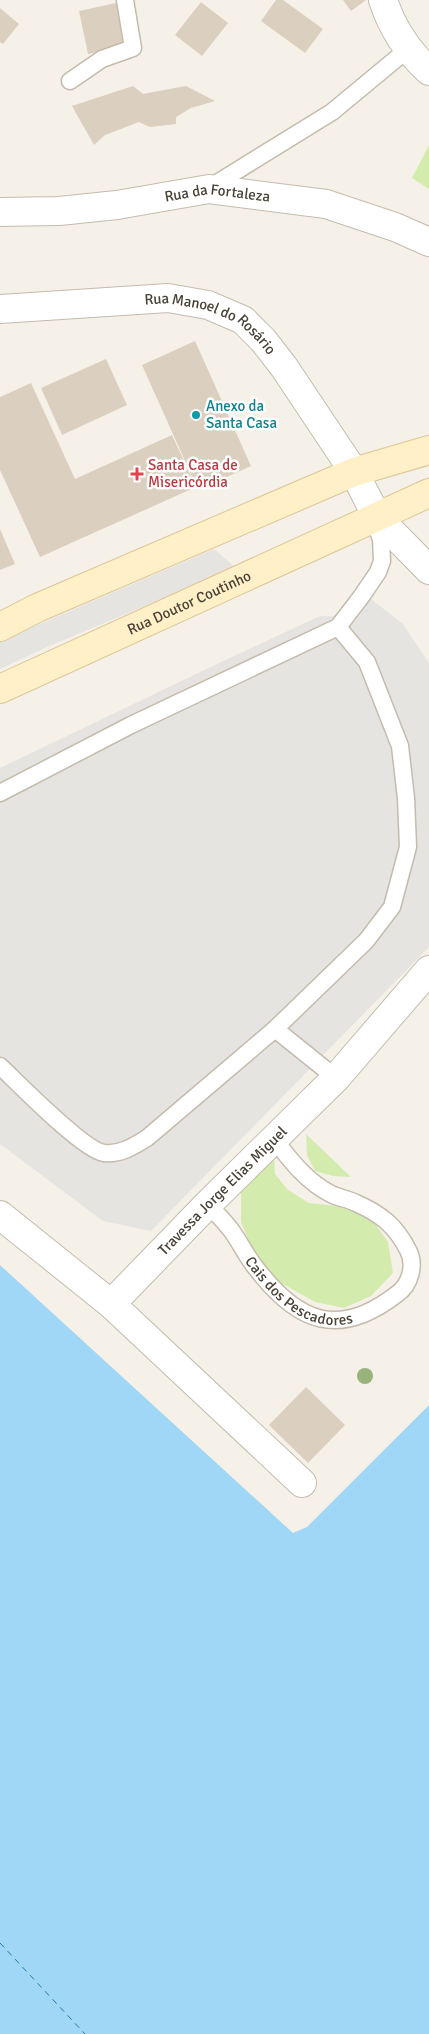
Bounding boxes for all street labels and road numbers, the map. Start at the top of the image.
street label: Rua da Fortaleza [163,180,271,206]
street label: Rua Manoel do Rosário [144,289,280,358]
street label: Rua Doutor Coutinho [125,566,254,639]
street label: Travessa Jorge Elias Miguel [154,1122,291,1259]
street label: Cais dos Pescadores [241,1253,355,1329]

